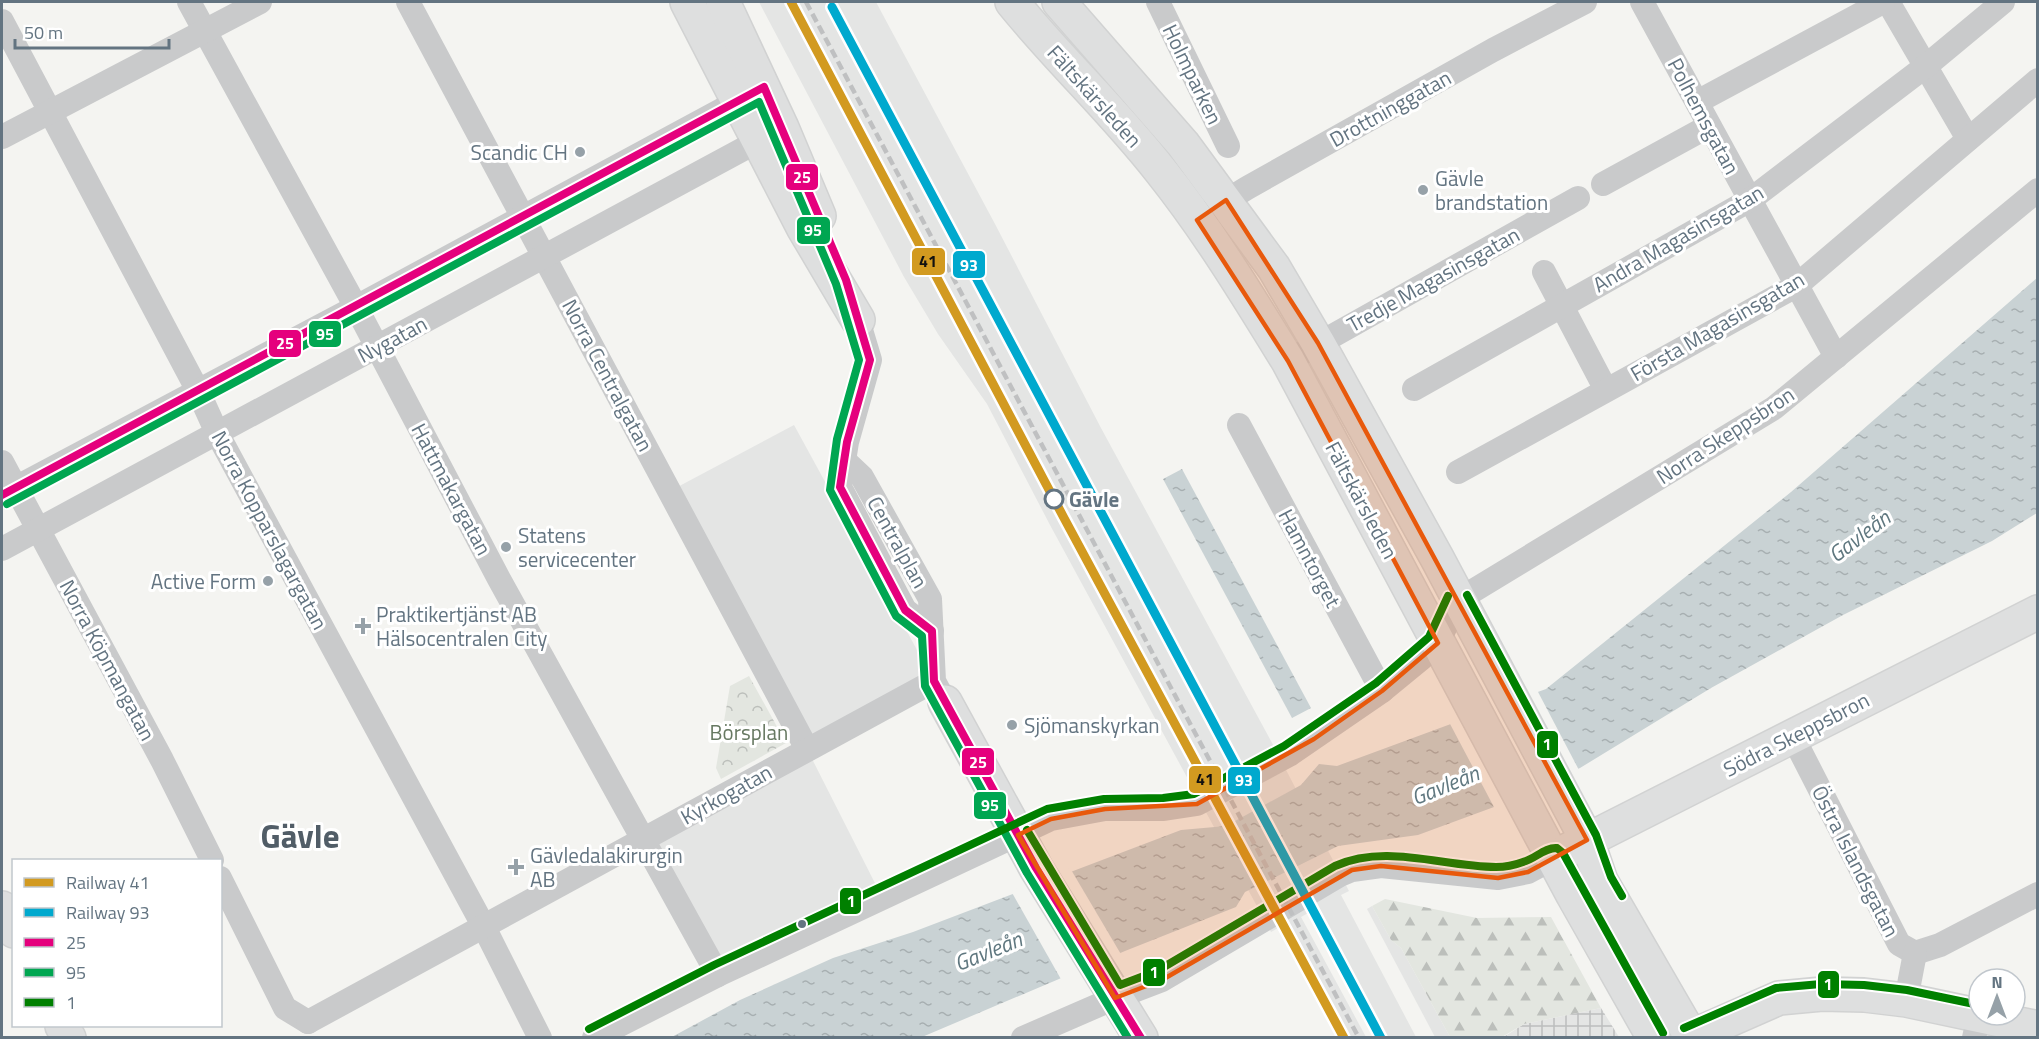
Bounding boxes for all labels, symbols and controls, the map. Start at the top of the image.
scale bar [15,12,170,50]
street label: Holmparken [1155,18,1231,130]
text: 50 m [24,19,63,46]
street label: Fältskärsleden [1040,37,1150,155]
street label: Polhemsgatan [1660,52,1748,180]
street label: Drottninggatan [1323,61,1457,155]
place label: Scandic CH [471,136,568,168]
marker: Scandic CH [573,145,587,159]
place label: Gävle brandstation [1435,162,1548,218]
line badge: 25 [785,163,819,191]
text: 25 [793,165,811,189]
street label: Andra Magasinsgatan [1587,176,1769,300]
marker: Gävle brandstation [1416,183,1430,197]
line badge: 95 [796,216,831,245]
text: 95 [804,218,822,242]
street label: Tredje Magasinsgatan [1341,218,1525,340]
line badge: 41 [911,247,946,276]
text: 41 [919,249,937,273]
line badge: 93 [952,250,986,279]
text: 93 [960,253,978,277]
street label: Första Magasinsgatan [1624,263,1810,389]
street label: Norra Centralgatan [554,293,662,457]
street label: Nygatan [352,307,432,371]
line badge: 95 [308,320,342,348]
text: 95 [316,322,334,346]
line badge: 25 [268,329,302,358]
text: 25 [276,331,294,355]
street label: Norra Skeppsbron [1650,378,1800,492]
street label: Hattmakargatan [404,417,500,561]
street label: Norra Kopparslagargatan [204,425,336,635]
street label: Fältskärsleden [1318,436,1406,564]
place label: Gävle [1069,483,1119,515]
marker: Gävle [1044,489,1064,509]
street label: Centralplan [860,490,936,594]
water label: Gavleån [1821,501,1898,571]
street label: Hamntorget [1271,503,1350,614]
place label: Statens servicecenter [518,519,636,575]
marker: Statens servicecenter [499,540,513,554]
place label: Active Form [151,565,256,597]
street label: Norra Köpmangatan [52,574,164,746]
marker: Active Form [261,574,275,588]
place label: Praktikertjänst AB Hälsocentralen City [376,598,547,654]
marker: Praktikertjänst AB Hälsocentralen City [354,617,372,635]
street label: Södra Skeppsbron [1717,683,1875,785]
place label: Sjömanskyrkan [1024,709,1159,741]
park label: Börsplan [710,716,788,748]
marker: Sjömanskyrkan [1005,718,1019,732]
line badge: 1 [1536,730,1559,759]
text: 1 [1543,732,1551,756]
line badge: 25 [961,747,995,776]
text: 25 [969,750,987,774]
street label: Kyrkogatan [674,756,778,832]
water label: Gavleån [1406,756,1485,814]
line badge: 41 [1188,765,1222,794]
line badge: 93 [1227,766,1261,795]
text: 41 [1196,767,1214,791]
text: 93 [1235,768,1253,792]
street label: Östra Islandsgatan [1804,780,1908,942]
line badge: 95 [973,791,1007,820]
text: 95 [981,793,999,817]
district label: Gävle [260,811,340,861]
place label: Gävledalakirurgin AB [530,839,683,895]
marker: Gävledalakirurgin AB [507,858,525,876]
legend [12,859,222,1027]
text: Railway 41 [66,869,150,896]
line badge: 1 [839,887,862,915]
text: 1 [847,889,855,913]
text: Railway 93 [66,899,150,926]
unlabelled marker [796,918,808,930]
water label: Gavleån [949,922,1028,980]
text: 25 [66,929,86,956]
line badge: 1 [1142,958,1166,987]
text: 95 [66,959,86,986]
text: 1 [1150,960,1158,984]
north arrow [1967,967,2027,1027]
line badge: 1 [1817,970,1840,999]
text: N [1991,970,2003,994]
text: 1 [1824,972,1832,996]
text: 1 [66,989,76,1016]

